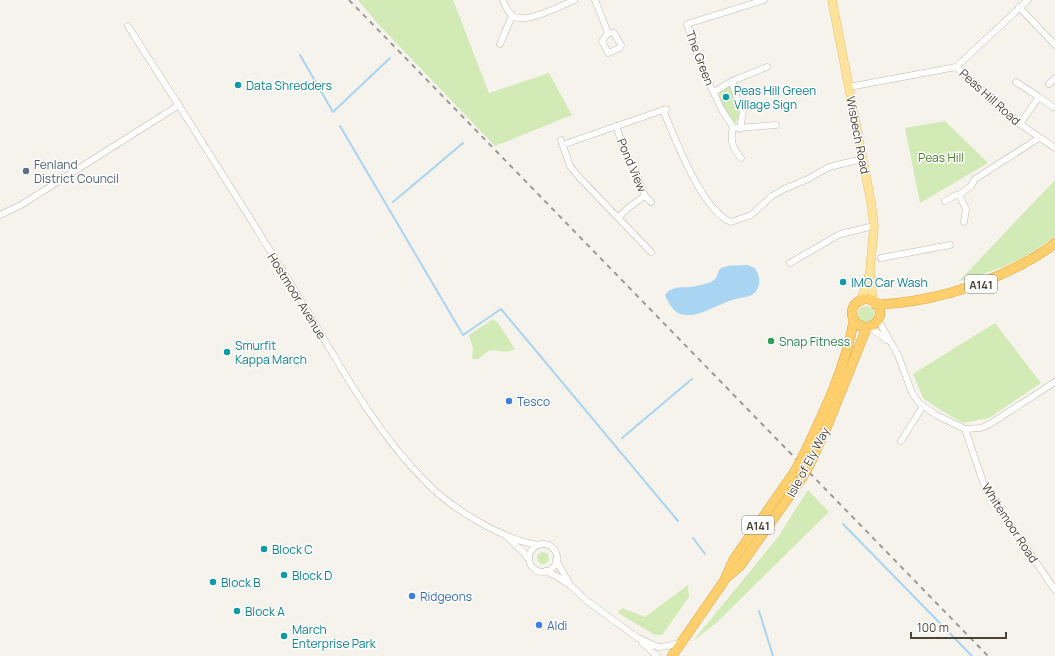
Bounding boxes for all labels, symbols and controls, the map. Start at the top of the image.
street label: The Green [682,28,718,88]
street label: Peas Hill Road [956,65,1024,129]
place label: Data Shredders [246,77,332,94]
marker: Data Shredders [233,80,243,90]
place label: Peas Hill Green Village Sign [734,82,816,113]
marker: Peas Hill Green Village Sign [721,92,731,102]
street label: Wisbech Road [842,95,874,175]
street label: Pond View [613,136,651,194]
park label: Peas Hill [918,149,964,166]
place label: Fenland District Council [34,156,119,187]
marker: Fenland District Council [21,166,31,176]
street label: Hostmoor Avenue [264,250,330,342]
place label: IMO Car Wash [851,274,928,291]
road number: A141 [965,275,997,293]
marker: IMO Car Wash [838,277,848,287]
place label: Snap Fitness [779,333,850,350]
marker: Snap Fitness [766,336,776,346]
place label: Smurfit Kappa March [235,337,307,368]
marker: Smurfit Kappa March [222,347,232,357]
place label: Tesco [517,393,550,410]
marker: Tesco [504,396,514,406]
street label: Isle of Ely Way [782,424,834,500]
street label: Whitemoor Road [978,480,1042,566]
road number: A141 [742,516,774,534]
place label: Block C [272,541,313,558]
marker: Block C [259,544,269,554]
place label: Block D [292,567,332,584]
marker: Block D [279,570,289,580]
place label: Block B [221,574,261,591]
marker: Block B [208,577,218,587]
place label: Ridgeons [420,588,472,605]
marker: Ridgeons [407,591,417,601]
place label: Block A [245,603,285,620]
marker: Block A [232,606,242,616]
scale bar [911,614,1006,640]
place label: Aldi [547,617,567,634]
text: 100 m [917,619,949,636]
marker: Aldi [534,620,544,630]
place label: March Enterprise Park [292,621,377,652]
marker: March Enterprise Park [279,631,289,641]

